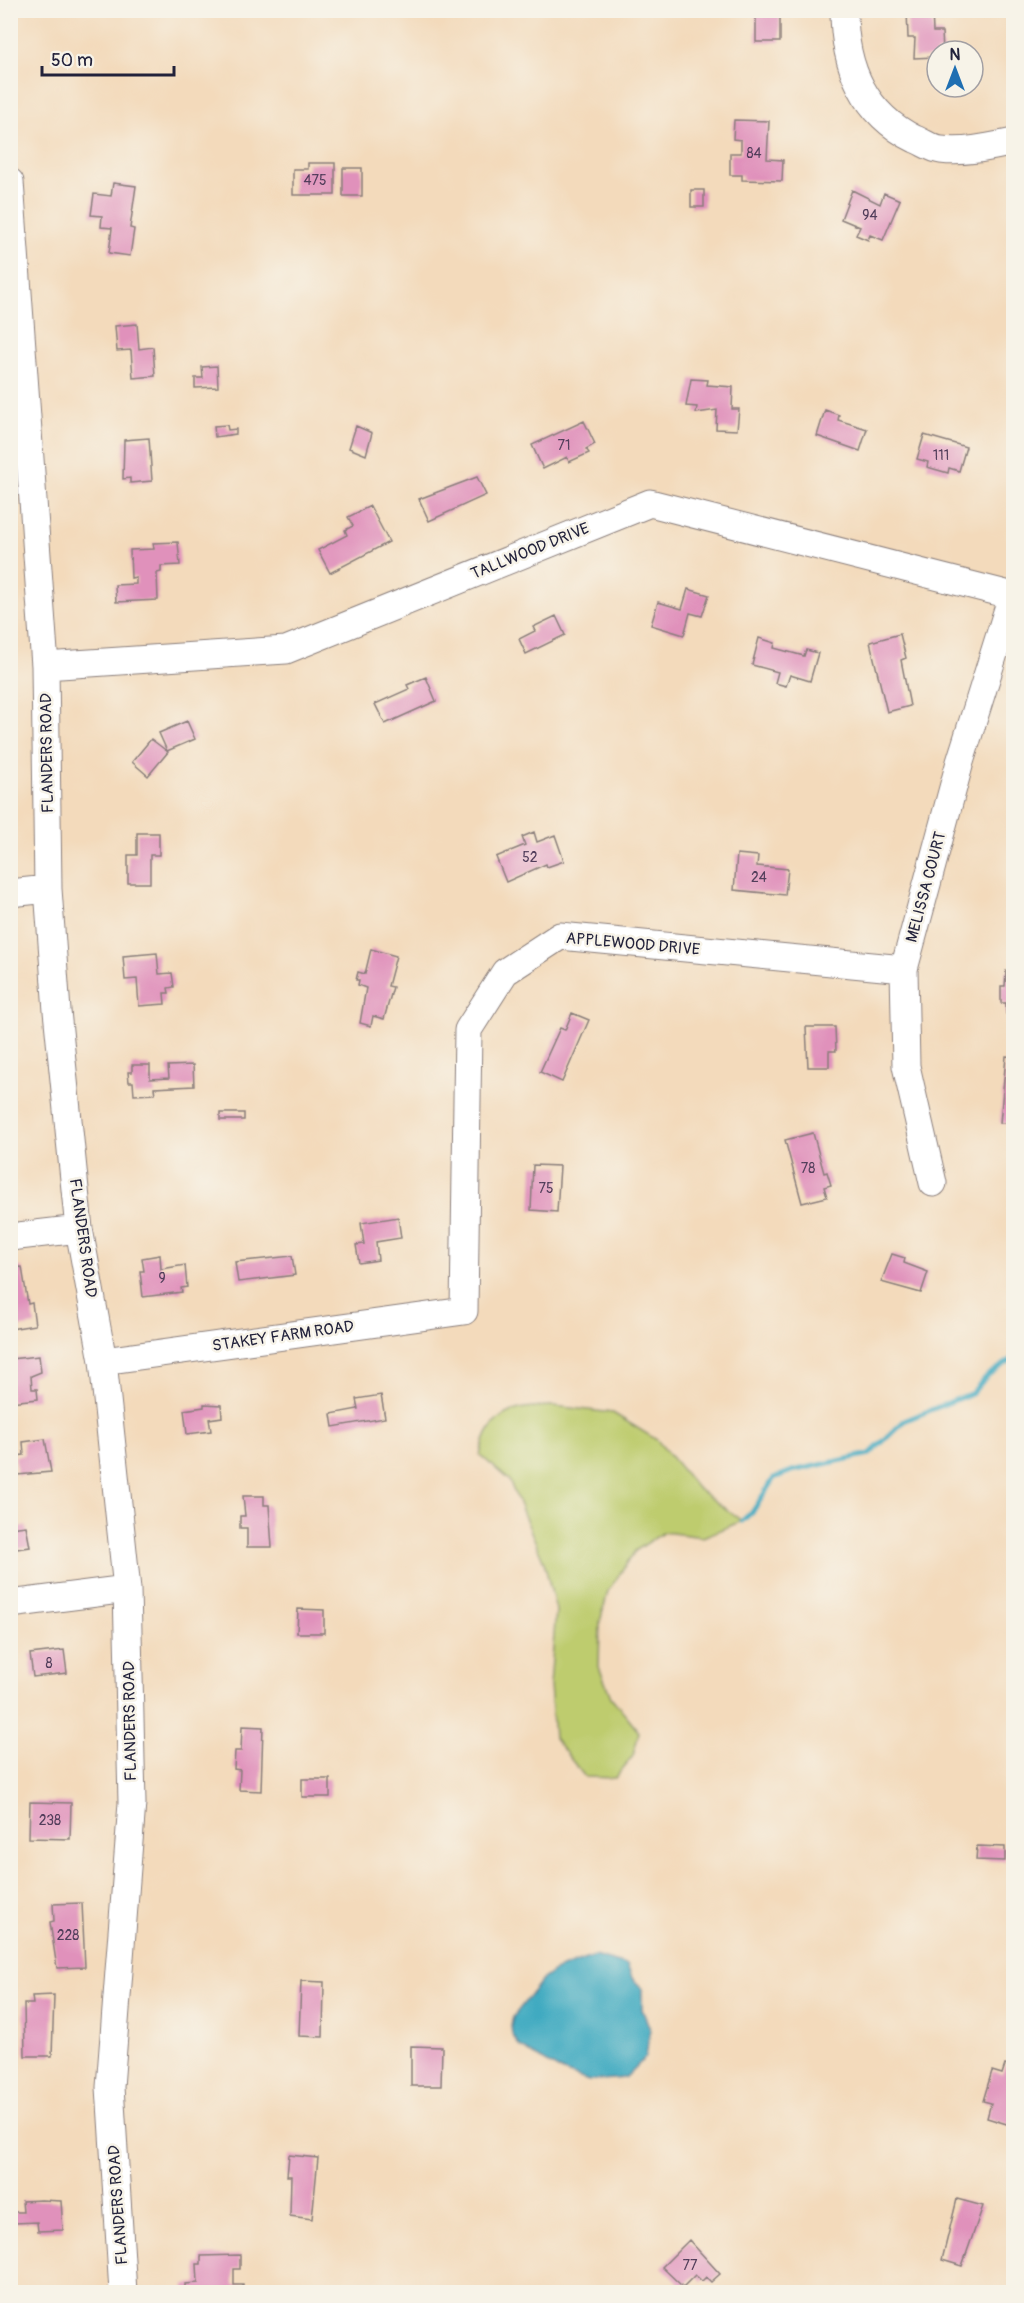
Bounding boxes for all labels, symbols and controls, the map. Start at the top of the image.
scale bar [42,39,174,77]
north arrow [925,39,985,99]
text: N [950,45,961,65]
text: 50 m [51,49,93,72]
house number: 84 [746,145,762,162]
house number: 475 [303,172,327,189]
house number: 94 [862,207,878,224]
house number: 71 [558,437,570,454]
house number: 111 [933,447,949,464]
street label: TALLWOOD DRIVE [468,518,592,584]
street label: FLANDERS ROAD [36,693,58,813]
street label: MELISSA COURT [902,829,950,945]
house number: 52 [522,849,538,866]
house number: 24 [751,869,767,886]
street label: APPLEWOOD DRIVE [565,928,701,960]
house number: 78 [801,1160,815,1177]
street label: FLANDERS ROAD [65,1177,101,1299]
house number: 75 [539,1180,554,1197]
house number: 9 [158,1270,166,1287]
street label: STAKEY FARM ROAD [211,1316,355,1356]
house number: 8 [45,1655,53,1672]
street label: FLANDERS ROAD [119,1661,141,1781]
house number: 238 [39,1812,61,1829]
house number: 228 [57,1927,79,1944]
street label: FLANDERS ROAD [104,2144,132,2266]
house number: 77 [683,2257,698,2274]

